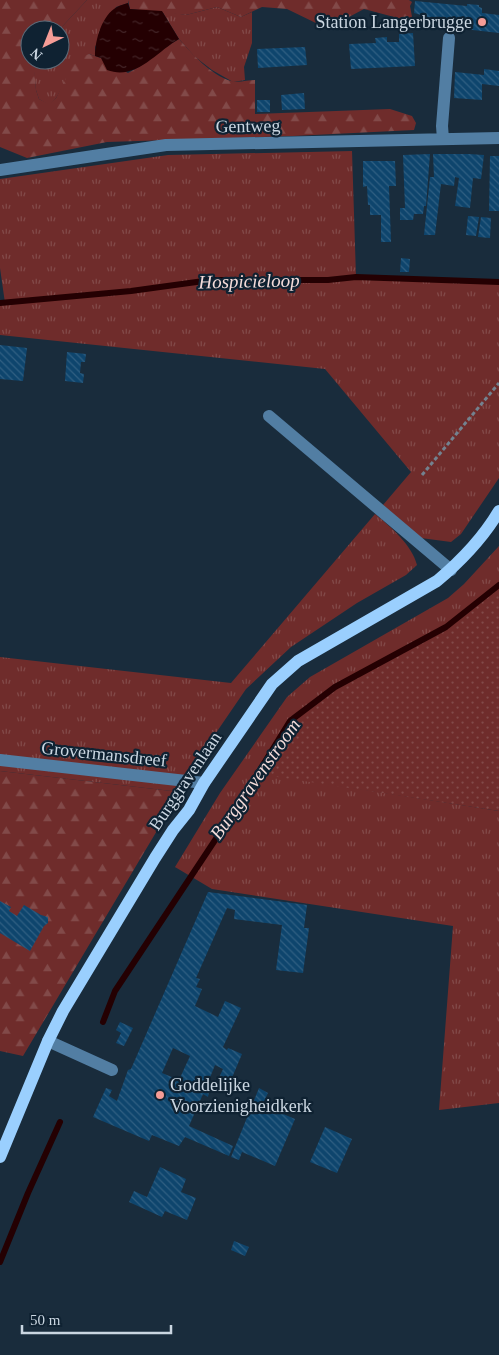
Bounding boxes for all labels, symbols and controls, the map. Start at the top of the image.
place label: Station Langerbrugge [316,12,472,32]
marker: Station Langerbrugge [476,16,488,28]
north arrow [20,20,70,70]
text: N [28,45,45,63]
street label: Gentweg [215,115,281,137]
water label: Hospicieloop [197,270,300,292]
water label: Burggravenstroom [206,715,304,843]
street label: Burggravenlaan [145,728,225,834]
street label: Grovermansdreef [40,737,168,771]
place label: Goddelijke Voorzienigheidkerk [170,1075,312,1116]
marker: Goddelijke Voorzienigheidkerk [154,1089,166,1101]
scale bar [22,1302,171,1334]
text: 50 m [30,1312,61,1328]

